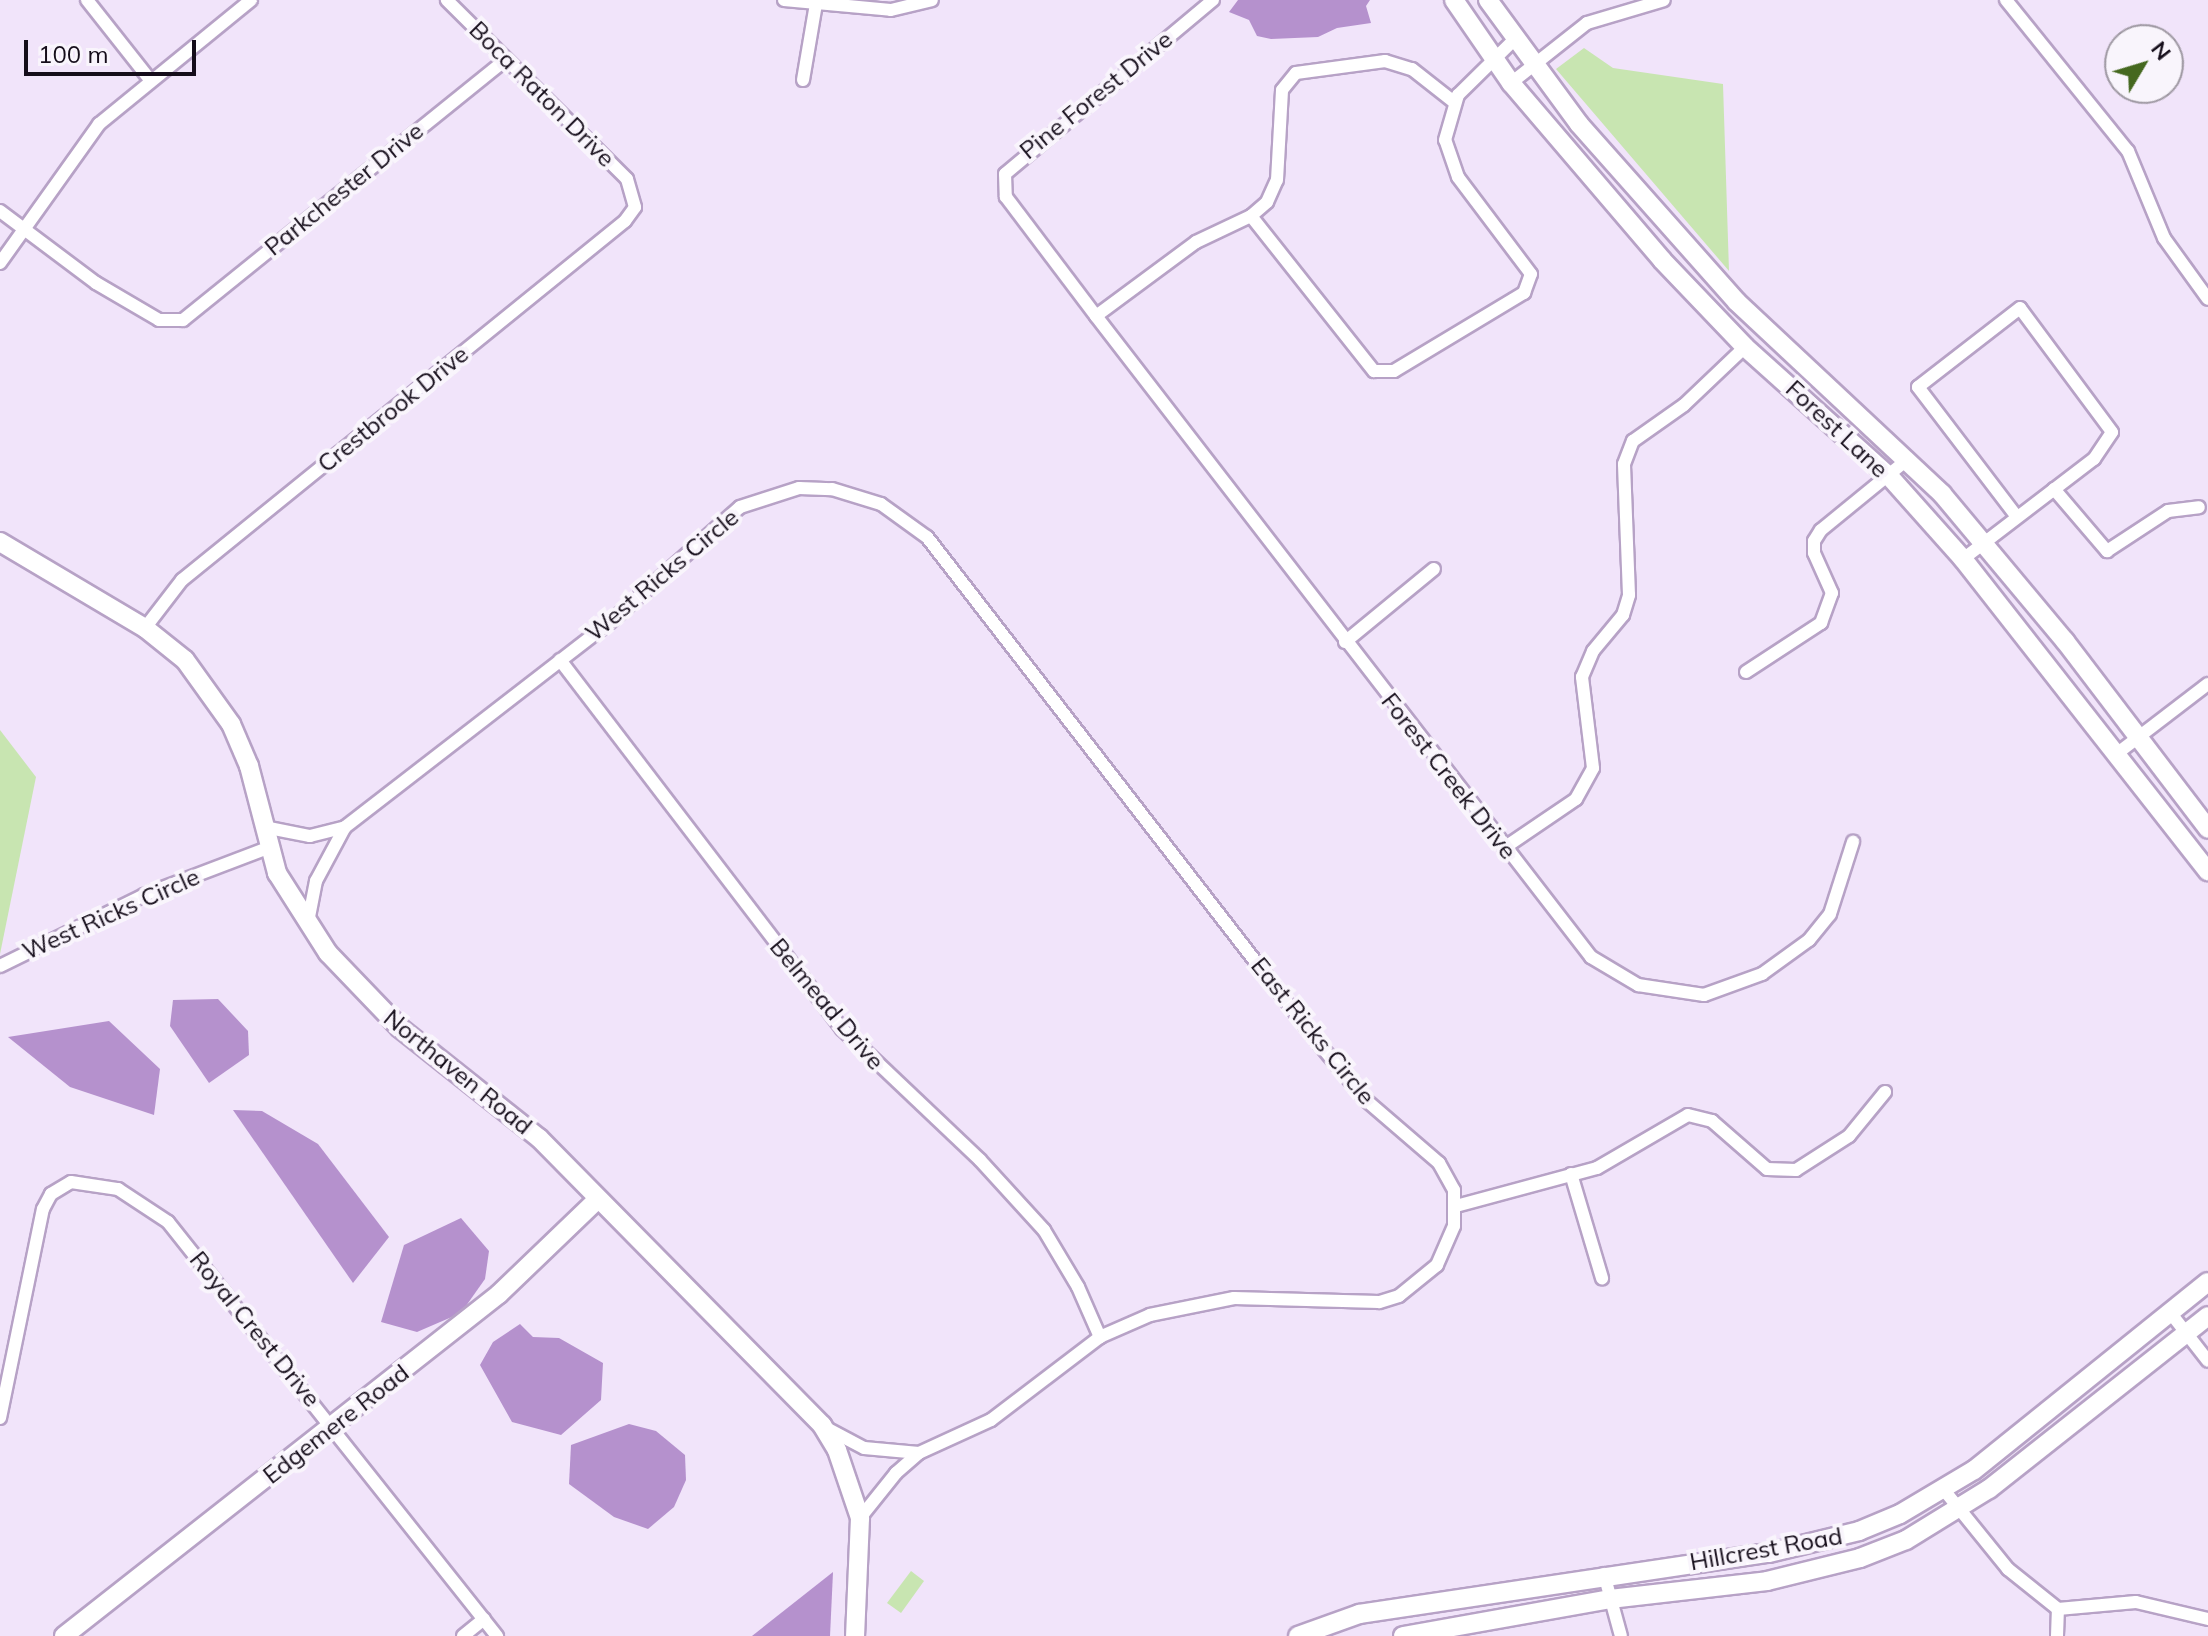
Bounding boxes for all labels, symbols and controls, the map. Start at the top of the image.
street label: Boca Raton Drive [463,15,621,173]
scale bar [28,24,200,74]
north arrow [2104,24,2184,104]
street label: Pine Forest Drive [1014,25,1178,165]
text: N [2145,35,2177,66]
text: 100 m [38,39,109,69]
street label: Parkchester Drive [259,116,429,262]
street label: Crestbrook Drive [312,340,474,478]
street label: Forest Lane [1780,374,1894,484]
street label: West Ricks Circle [580,503,744,647]
street label: Forest Creek Drive [1375,687,1523,865]
street label: West Ricks Circle [18,862,204,966]
street label: Belmead Drive [764,933,890,1075]
street label: East Ricks Circle [1245,952,1381,1110]
street label: Northaven Road [378,1003,538,1141]
street label: Royal Crest Drive [184,1246,326,1412]
street label: Edgemere Road [257,1358,415,1490]
street label: Hillcrest Road [1688,1521,1844,1577]

